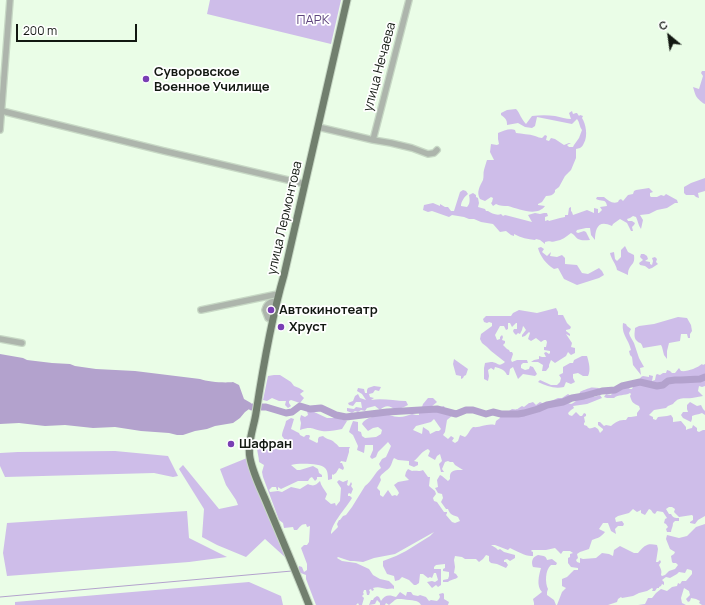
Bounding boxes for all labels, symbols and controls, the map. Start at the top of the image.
park label: ПАРК [297,12,329,28]
scale bar [18,16,139,42]
north arrow [649,16,689,56]
text: С [656,17,670,34]
street label: улица Нечаева [361,21,399,113]
text: 200 m [23,22,57,39]
place label: Суворовское Военное Училище [154,64,270,95]
marker: Суворовское Военное Училище [141,74,151,84]
street label: улица Лермонтова [264,160,306,276]
place label: Автокинотеатр [279,302,378,318]
marker: Автокинотеатр [266,305,276,315]
place label: Хруст [289,319,327,335]
marker: Хруст [276,322,286,332]
place label: Шафран [239,436,292,452]
marker: Шафран [226,439,236,449]

